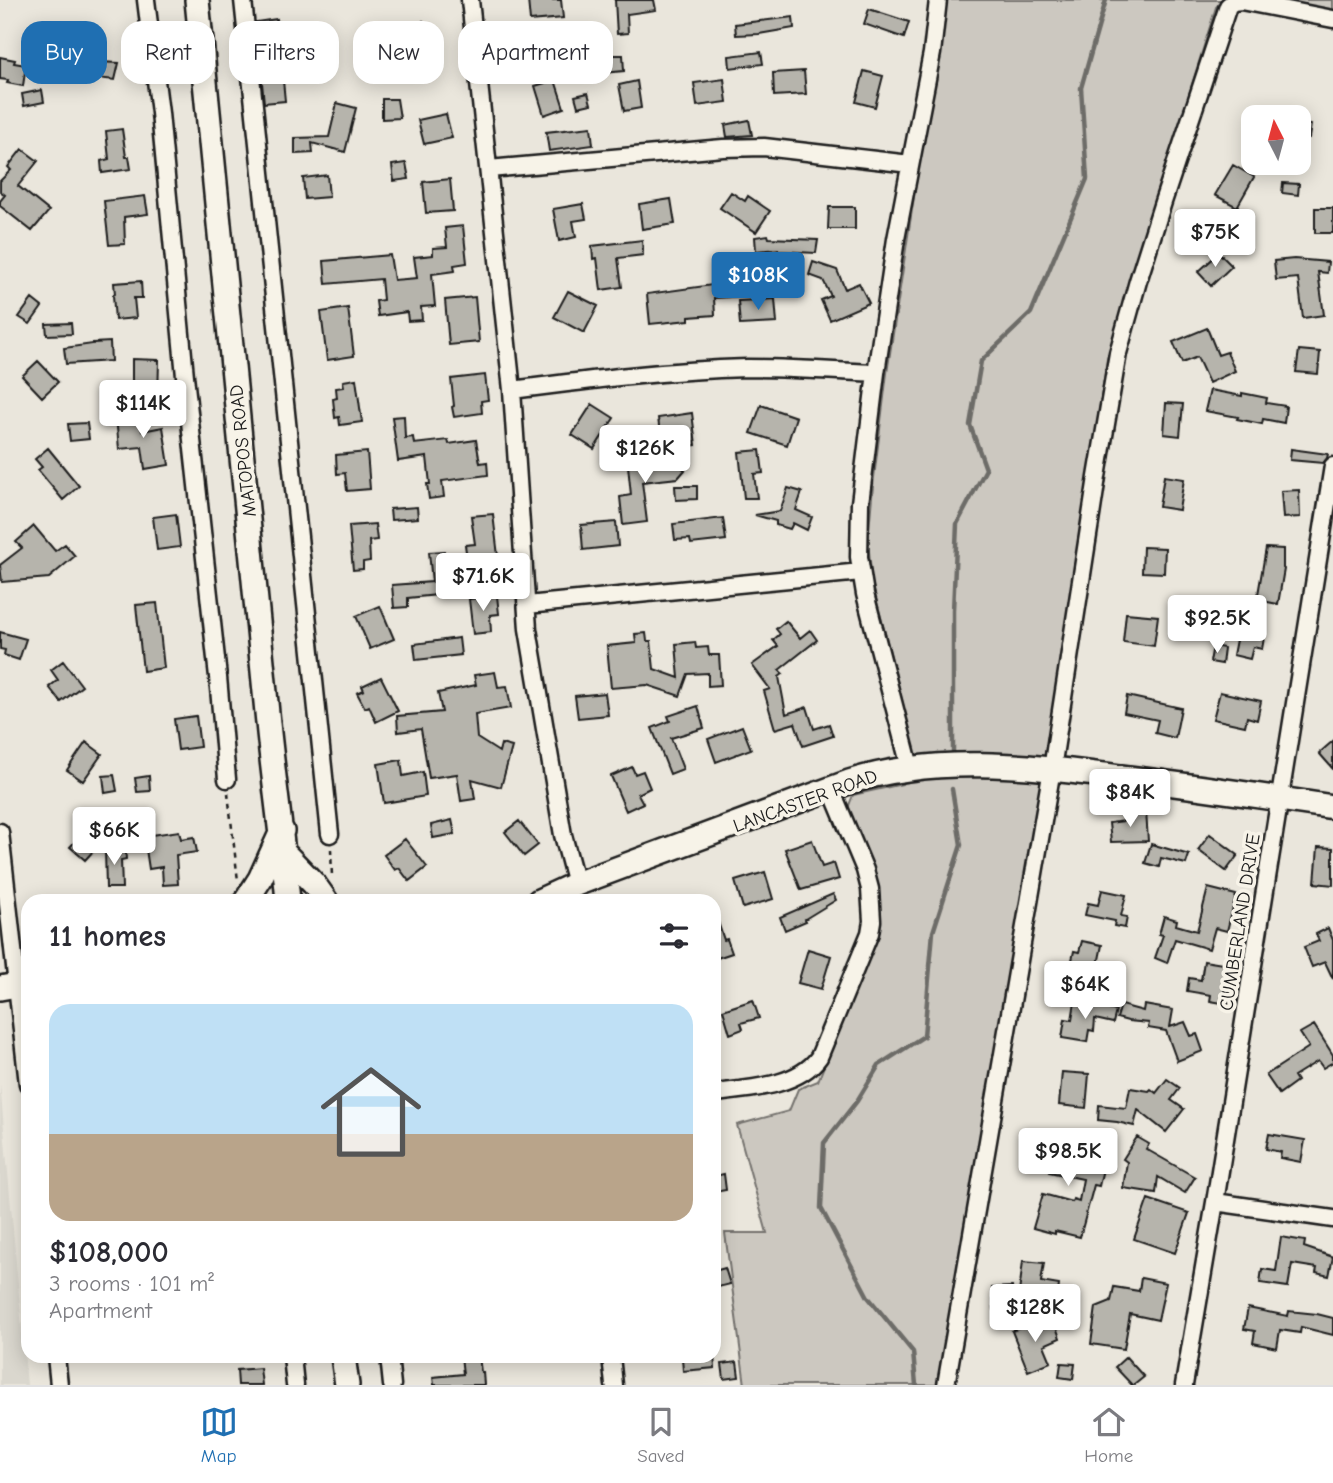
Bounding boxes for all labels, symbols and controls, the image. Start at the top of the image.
chip: Buy [21,21,107,84]
chip: Rent [121,21,215,84]
chip: Filters [229,21,339,84]
chip: New [353,21,444,84]
chip: Apartment [458,21,613,84]
north arrow [1241,105,1311,175]
map controls [1241,105,1311,175]
pin: $75K [1174,210,1256,269]
text: $75K [1190,218,1240,245]
pin: $108K [709,252,807,312]
text: $108K [728,261,788,288]
pin: $114K [94,380,192,440]
street label: MATOPOS ROAD [225,384,261,518]
text: $114K [115,389,171,416]
pin: $126K [596,426,694,485]
text: $126K [615,434,675,461]
pin: $71.6K [426,554,540,613]
text: $71.6K [452,562,514,589]
pin: $92.5K [1160,596,1274,655]
text: $92.5K [1184,604,1250,631]
street label: LANCASTER ROAD [730,765,880,837]
pin: $84K [1089,770,1171,829]
text: $84K [1105,778,1155,805]
pin: $66K [73,808,155,867]
text: $66K [89,816,139,843]
street label: CUMBERLAND DRIVE [1215,832,1265,1012]
icon: filters [655,917,693,955]
text: 11 homes [49,919,166,954]
pin: $64K [1044,962,1126,1021]
text: $64K [1060,970,1110,997]
icon: home [308,1049,434,1175]
pin: $98.5K [1011,1128,1125,1188]
text: $98.5K [1035,1137,1101,1164]
text: $108,000 [49,1235,169,1270]
text: 3 rooms · 101 m² [49,1270,214,1297]
pin: $128K [986,1284,1084,1344]
text: $128K [1005,1293,1065,1320]
text: Apartment [49,1297,152,1324]
tab: Map [200,1403,238,1467]
tab: Saved [637,1403,685,1467]
tab: Home [1084,1403,1133,1467]

